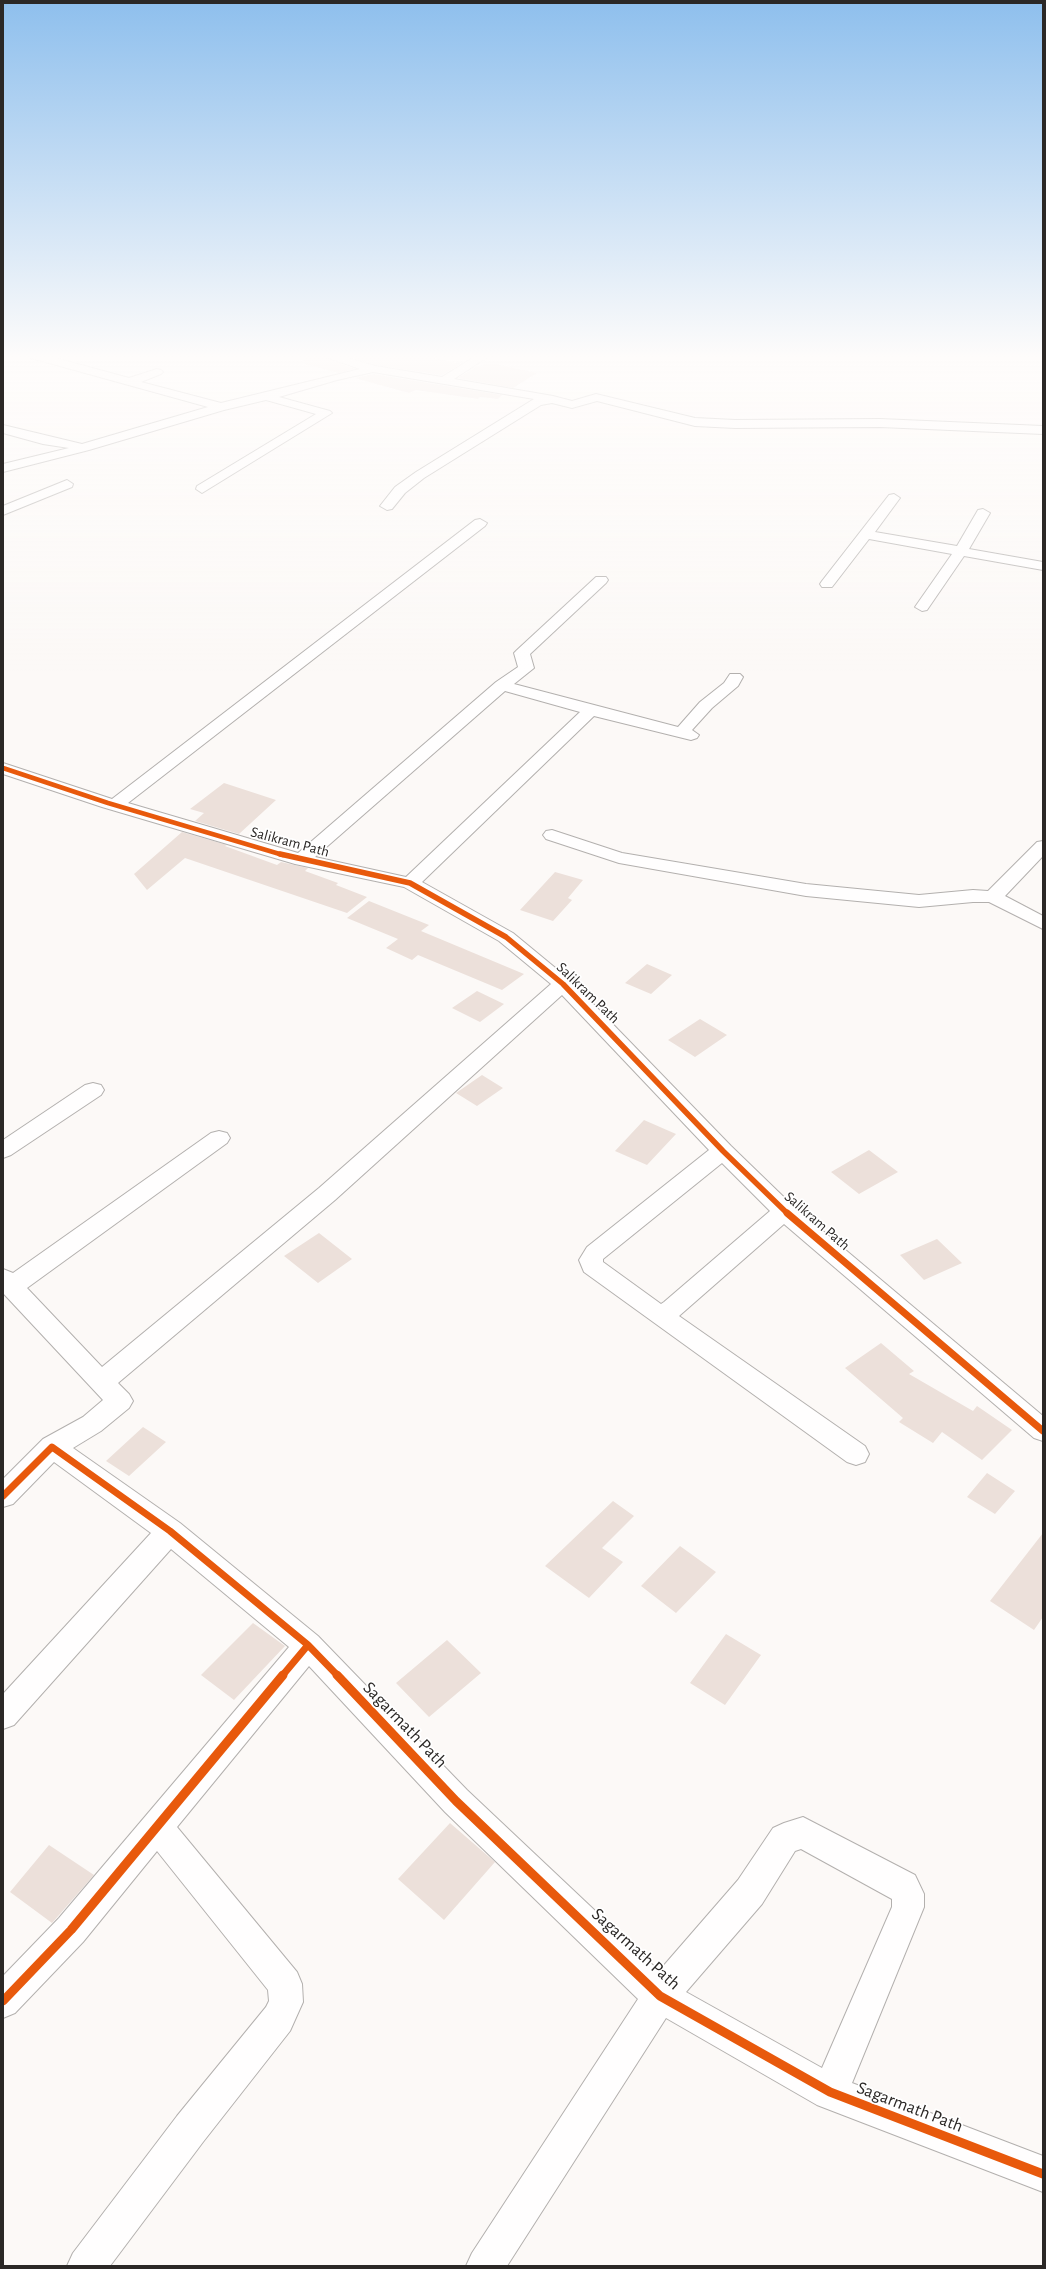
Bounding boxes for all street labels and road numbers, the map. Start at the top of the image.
street label: Salikram Path [249,823,331,861]
street label: Salikram Path [553,958,623,1028]
street label: Salikram Path [781,1188,853,1254]
street label: Sagarmath Path [358,1677,452,1773]
street label: Sagarmath Path [587,1903,685,1995]
street label: Sagarmath Path [854,2077,966,2137]

